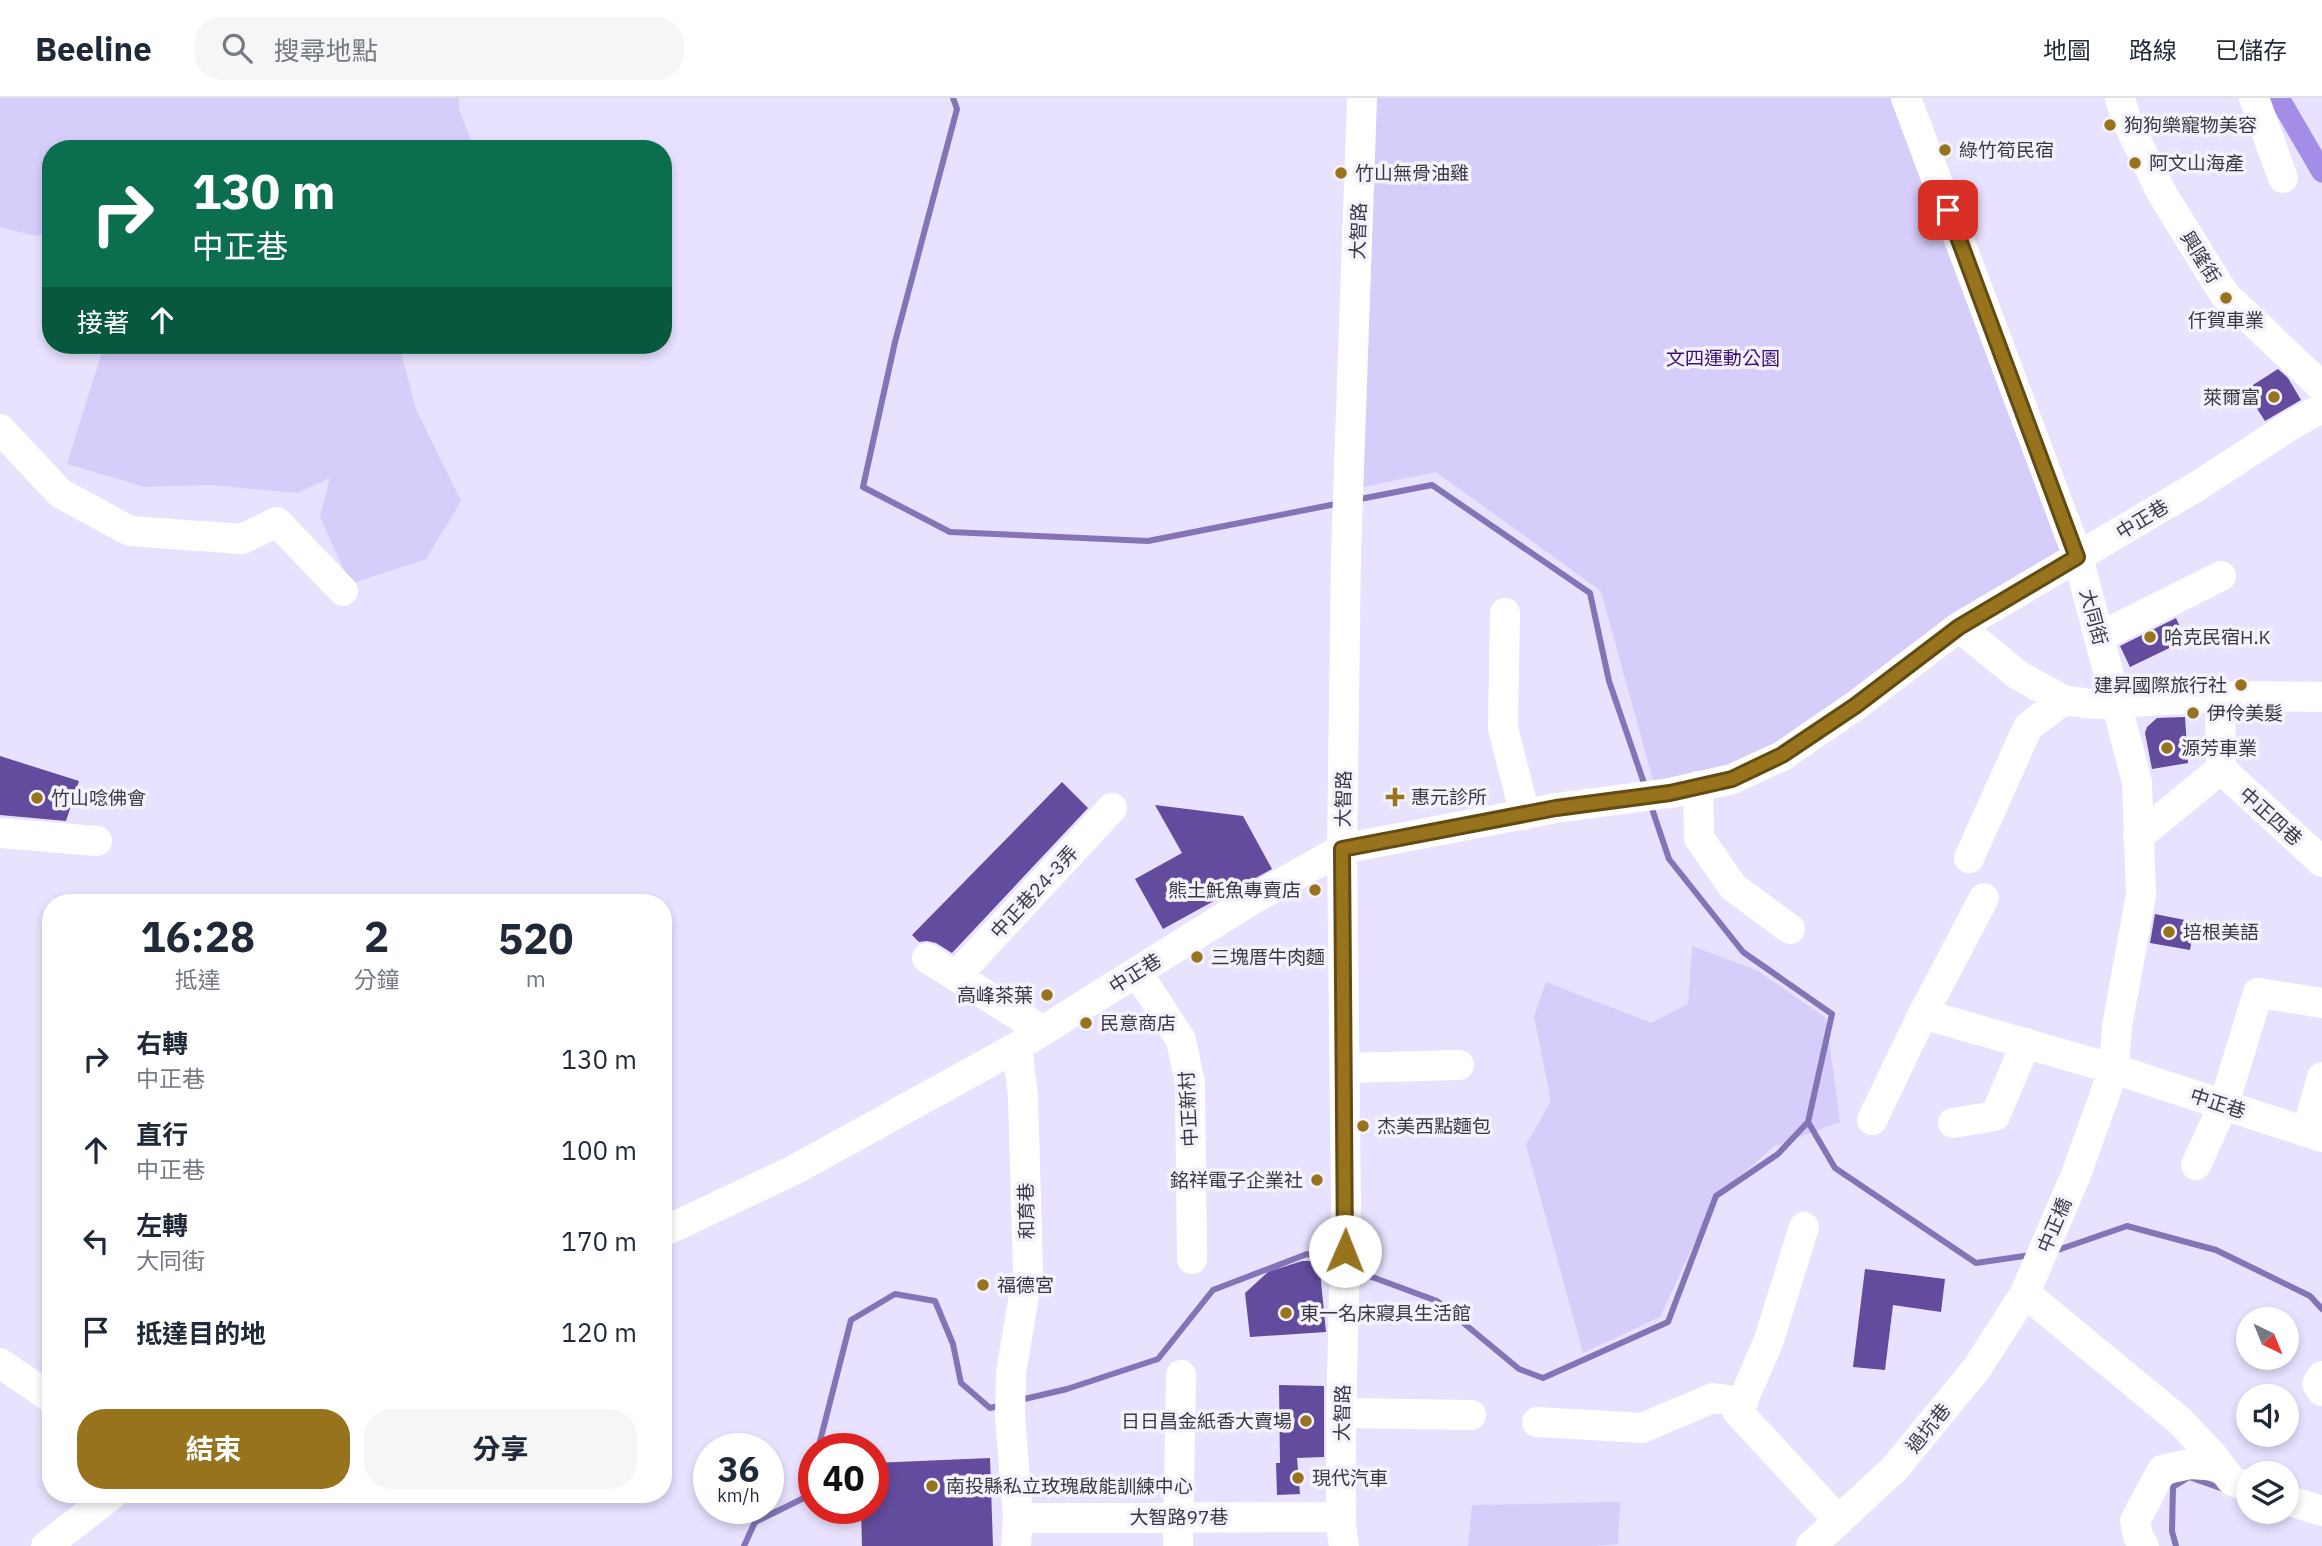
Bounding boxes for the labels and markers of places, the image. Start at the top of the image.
place label: 狗狗樂寵物美容 [2124,113,2257,137]
marker: 狗狗樂寵物美容 [2102,117,2118,133]
place label: 綠竹筍民宿 [1959,138,2054,162]
marker: 綠竹筍民宿 [1937,142,1953,158]
place label: 阿文山海產 [2149,151,2244,175]
marker: 阿文山海產 [2127,155,2143,171]
place label: 竹山無骨油雞 [1355,161,1469,185]
marker: 竹山無骨油雞 [1333,165,1349,181]
pin [1918,180,1978,240]
marker: 仟賀車業 [2218,290,2234,306]
place label: 仟賀車業 [2188,308,2264,332]
place label: 萊爾富 [2203,385,2260,409]
marker: 萊爾富 [2266,389,2282,405]
place label: 哈克民宿H.K [2164,625,2271,649]
marker: 哈克民宿H.K [2142,629,2158,645]
place label: 建昇國際旅行社 [2094,673,2227,697]
marker: 建昇國際旅行社 [2233,677,2249,693]
place label: 伊伶美髮 [2207,701,2283,725]
marker: 伊伶美髮 [2185,705,2201,721]
place label: 源芳車業 [2181,736,2257,760]
marker: 源芳車業 [2159,740,2175,756]
place label: 惠元診所 [1411,785,1487,809]
place label: 竹山唸佛會 [51,786,146,810]
marker: 惠元診所 [1385,787,1405,807]
marker: 竹山唸佛會 [29,790,45,806]
place label: 熊土魠魚專賣店 [1168,878,1301,902]
marker: 熊土魠魚專賣店 [1307,882,1323,898]
place label: 培根美語 [2183,920,2259,944]
marker: 培根美語 [2161,924,2177,940]
place label: 三塊厝牛肉麵 [1211,945,1325,969]
marker: 三塊厝牛肉麵 [1189,949,1205,965]
place label: 高峰茶葉 [957,983,1033,1007]
marker: 高峰茶葉 [1039,987,1055,1003]
place label: 民意商店 [1100,1011,1176,1035]
marker: 民意商店 [1078,1015,1094,1031]
place label: 杰美西點麵包 [1377,1114,1491,1138]
marker: 杰美西點麵包 [1355,1118,1371,1134]
place label: 銘祥電子企業社 [1170,1168,1303,1192]
marker: 銘祥電子企業社 [1309,1172,1325,1188]
place label: 福德宮 [997,1273,1054,1297]
marker: 福德宮 [975,1277,991,1293]
place label: 東一名床寢具生活館 [1300,1301,1471,1325]
marker: 東一名床寢具生活館 [1278,1305,1294,1321]
place label: 日日昌金紙香大賣場 [1121,1409,1292,1433]
marker: 日日昌金紙香大賣場 [1298,1413,1314,1429]
place label: 現代汽車 [1312,1466,1388,1490]
marker: 現代汽車 [1290,1470,1306,1486]
place label: 南投縣私立玫瑰啟能訓練中心 [946,1474,1193,1498]
marker: 南投縣私立玫瑰啟能訓練中心 [924,1478,940,1494]

